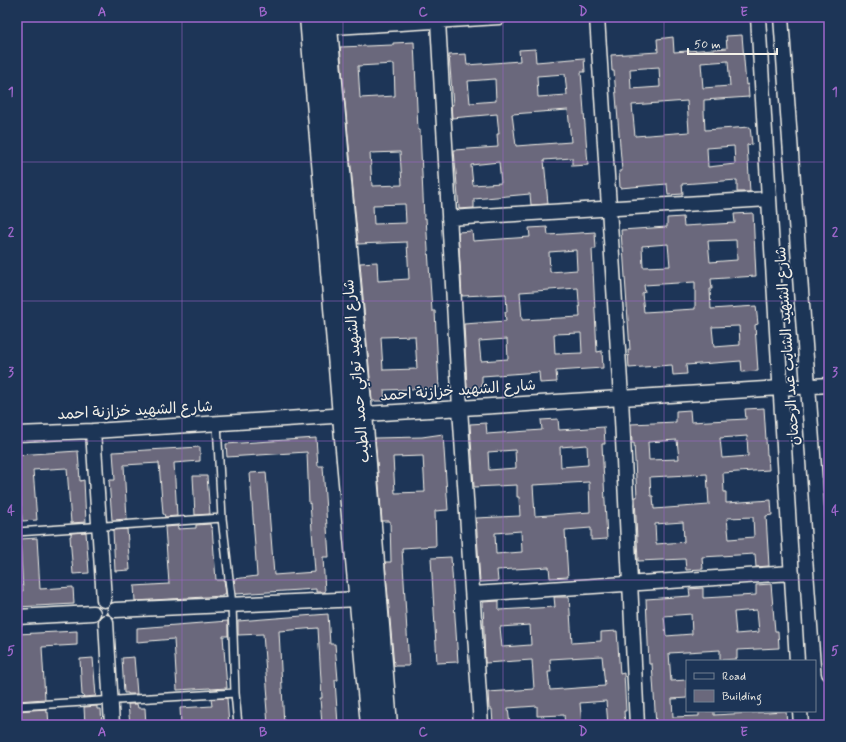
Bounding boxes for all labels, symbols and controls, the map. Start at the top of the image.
text: A [98,4,106,21]
text: B [259,4,268,21]
text: C [418,4,428,21]
text: D [579,4,588,21]
text: E [740,4,748,21]
scale bar [688,30,777,56]
text: 50 m [694,37,721,53]
text: 1 [8,84,14,101]
text: 1 [832,84,838,101]
text: 2 [8,224,15,241]
text: 2 [832,224,839,241]
street label: شارع الشهيد الشايب عبد الرحمان [771,246,805,446]
street label: شارع الشهيد تواتي حمد الطيب [339,278,377,464]
text: 3 [8,364,14,381]
text: 3 [832,364,838,381]
street label: شارع الشهيد خزازنة احمد [380,376,536,406]
street label: شارع الشهيد خزازنة احمد [57,397,213,425]
text: 4 [7,503,15,520]
text: 4 [831,503,839,520]
text: 5 [7,643,15,660]
text: 5 [831,643,839,660]
legend [686,660,816,712]
text: Road [722,669,746,685]
text: Building [722,689,762,706]
text: A [98,724,106,741]
text: B [259,724,268,741]
text: C [418,724,428,741]
text: D [579,724,588,741]
text: E [740,724,748,741]

